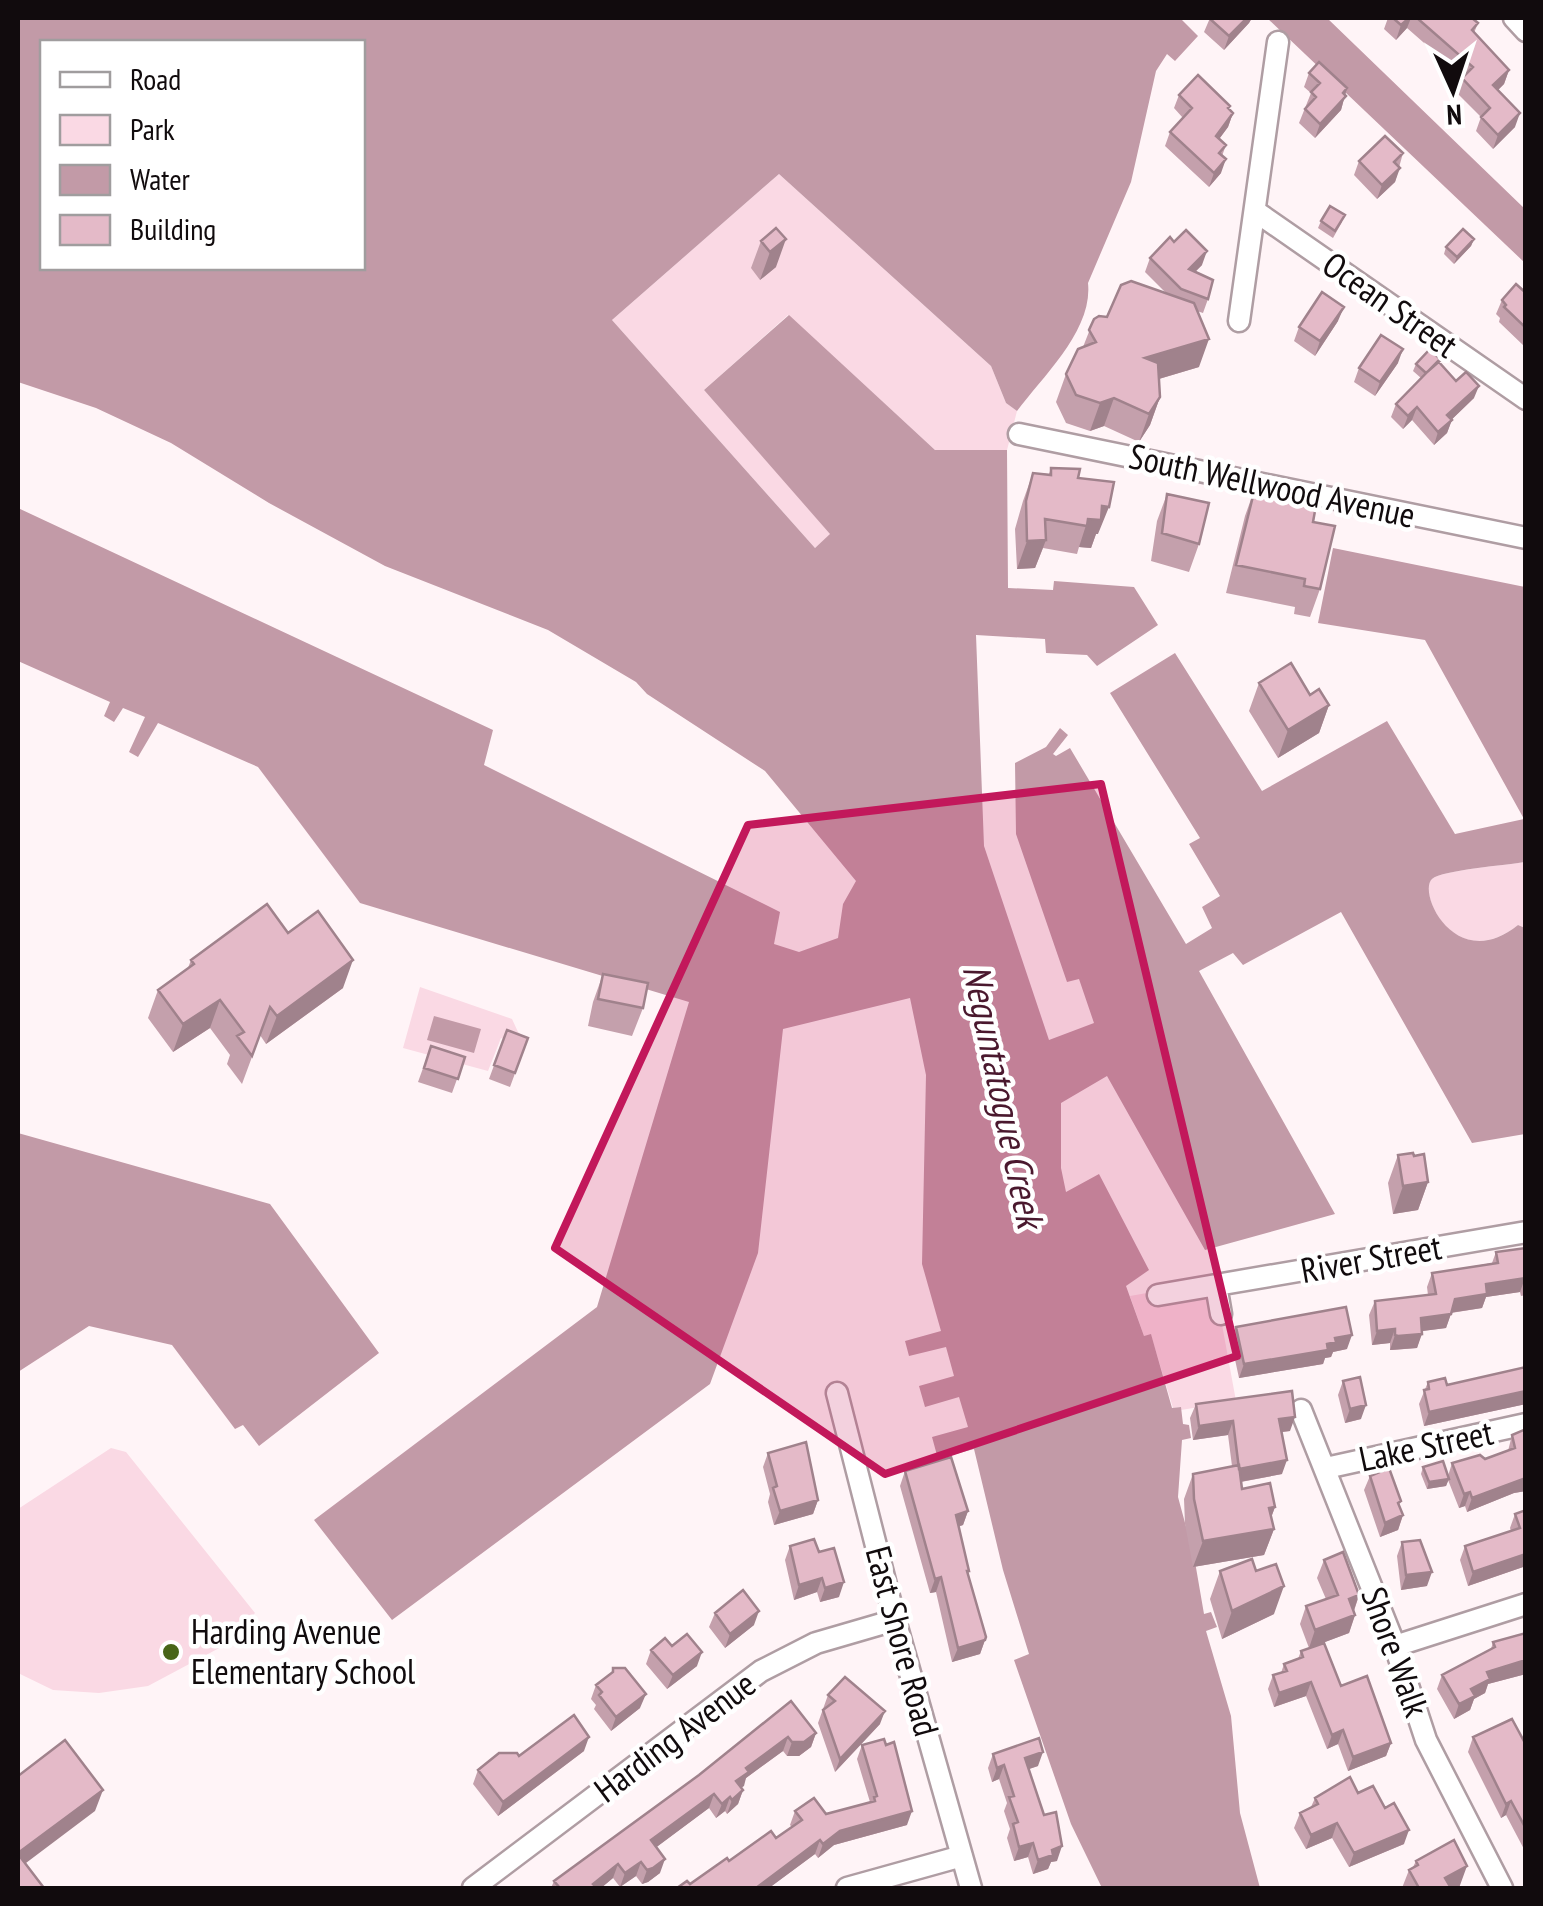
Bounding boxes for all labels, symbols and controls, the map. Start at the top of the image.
legend [40,40,365,270]
north arrow [1403,40,1503,140]
text: Road [130,59,181,98]
text: N [1446,97,1463,134]
text: Park [130,109,175,148]
text: Water [130,159,191,198]
text: Building [130,209,216,248]
street label: Ocean Street [1314,241,1467,368]
street label: South Wellwood Avenue [1125,432,1419,538]
water label: Neguntatogue Creek [953,960,1057,1236]
street label: River Street [1297,1223,1445,1293]
street label: Lake Street [1355,1408,1497,1482]
street label: East Shore Road [856,1541,950,1741]
street label: Shore Walk [1351,1581,1441,1723]
place label: Harding Avenue Elementary School [191,1608,415,1694]
marker: Harding Avenue Elementary School [160,1641,182,1663]
street label: Harding Avenue [584,1660,764,1812]

